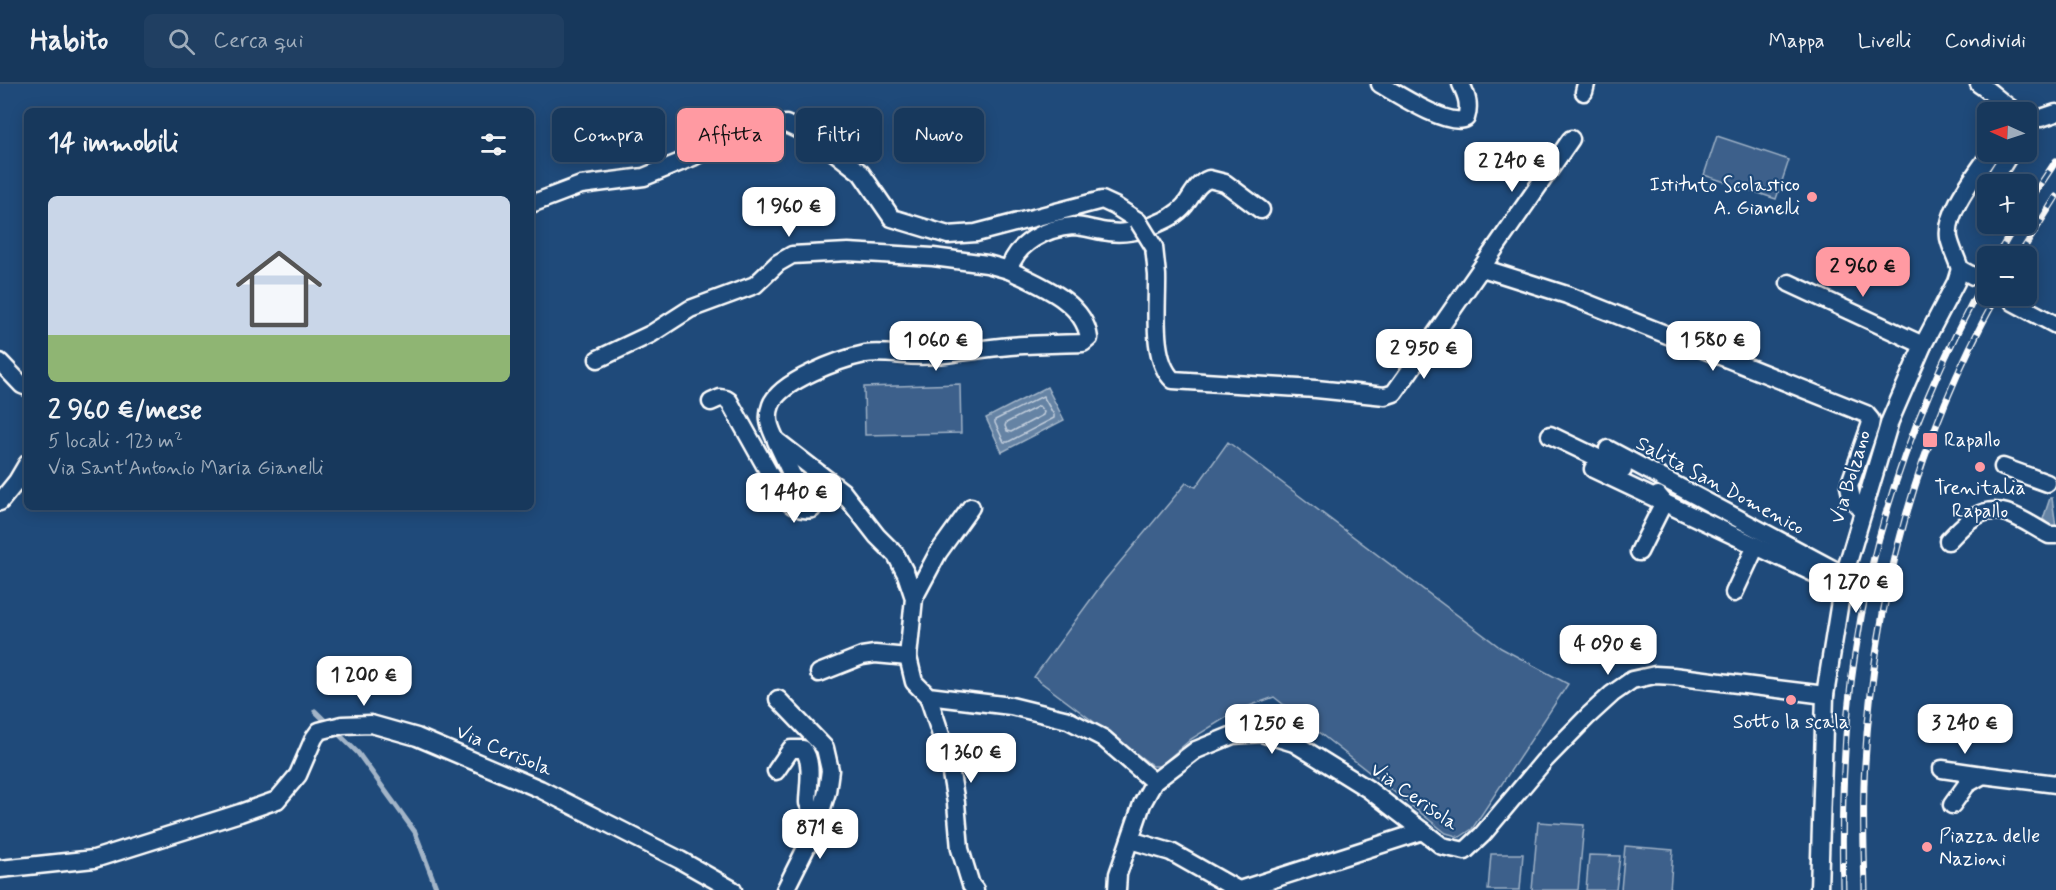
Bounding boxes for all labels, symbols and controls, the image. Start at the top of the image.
search box [144,14,564,68]
text: Habito [30,23,108,60]
icon: search [165,25,198,58]
text: Cerca qui [213,27,303,55]
text: Mappa [1769,27,1825,55]
text: Livelli [1858,27,1912,55]
text: Condividi [1945,27,2026,55]
north arrow [1977,102,2037,162]
map controls [1977,102,2037,306]
chip: Compra [552,108,665,162]
chip: Affitta [677,108,784,162]
chip: Filtri [796,108,882,162]
chip: Nuovo [894,108,984,162]
text: 14 immobili [48,127,178,161]
icon: filters [477,128,510,161]
pin: 2 240 € [1457,142,1567,193]
text: 2 240 € [1478,148,1546,175]
place label: Istituto Scolastico A. Gianelli [1650,172,1800,222]
button: + [1977,174,2037,234]
pin: 1 960 € [734,187,844,238]
marker: Istituto Scolastico A. Gianelli [1805,190,1819,204]
text: 1 960 € [756,193,822,220]
icon: home [225,235,333,343]
button: − [1977,246,2037,306]
pin: 2 960 € [1808,247,1918,298]
text: 2 960 € [1830,253,1896,280]
pin: 1 060 € [881,321,991,372]
pin: 1 580 € [1658,321,1768,372]
text: 1 060 € [904,327,968,354]
text: 1 580 € [1680,327,1746,354]
pin: 2 950 € [1369,329,1479,380]
text: 2 950 € [1390,335,1458,362]
text: 2 960 €/mese [48,394,202,428]
street label: Via Bolzano [1824,427,1878,527]
place label: Rapallo [1944,427,2000,454]
text: 5 locali · 123 m² [48,428,183,455]
street label: Salita San Domenico [1631,430,1809,542]
marker: Rapallo [1921,431,1939,449]
text: Via Sant'Antonio Maria Gianelli [48,455,324,482]
marker: Trenitalia Rapallo [1973,460,1987,474]
pin: 1 440 € [739,473,849,524]
place label: Trenitalia Rapallo [1934,475,2026,525]
text: 1 440 € [760,479,828,506]
pin: 1 270 € [1801,563,1911,614]
text: 1 270 € [1823,569,1889,596]
pin: 4 090 € [1553,625,1663,676]
text: 4 090 € [1574,631,1642,658]
pin: 1 200 € [309,656,419,707]
text: 1 200 € [331,662,397,689]
marker: Sotto la scala [1784,693,1798,707]
pin: 1 250 € [1217,704,1327,755]
pin: 3 240 € [1910,704,2020,755]
place label: Sotto la scala [1733,709,1849,736]
text: 1 250 € [1239,710,1305,737]
text: 3 240 € [1932,710,1998,737]
street label: Via Cerisola [452,719,557,784]
pin: 1 360 € [916,733,1026,784]
text: 1 360 € [940,739,1002,766]
street label: Via Cerisola [1364,757,1464,838]
pin: 871 € [778,809,862,860]
text: 871 € [796,815,844,842]
place label: Piazza delle Nazioni [1939,823,2040,873]
marker: Piazza delle Nazioni [1920,840,1934,854]

